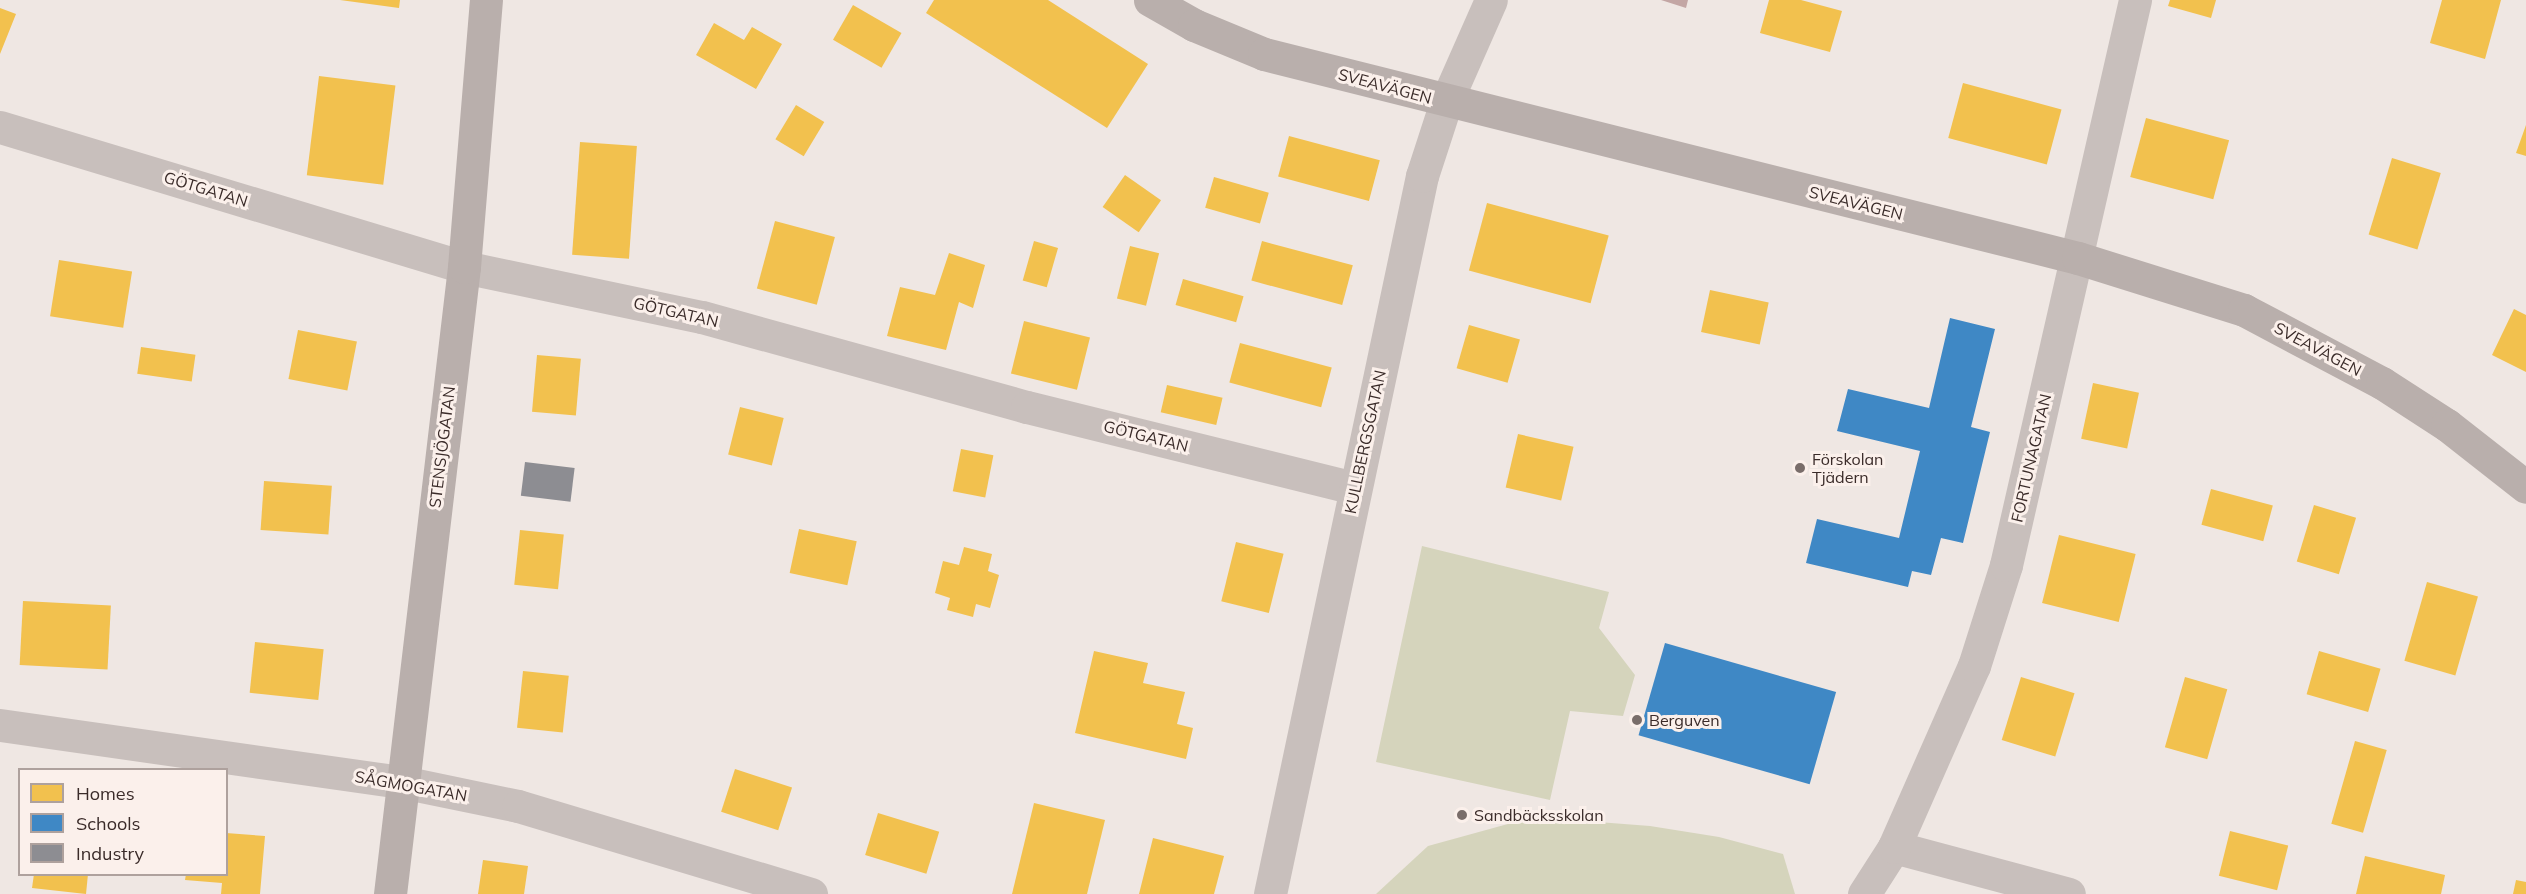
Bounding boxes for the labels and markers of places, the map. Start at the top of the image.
place label: Förskolan Tjädern [1812,449,1883,487]
marker: Förskolan Tjädern [1793,461,1807,475]
place label: Berguven [1649,710,1720,730]
marker: Berguven [1630,713,1644,727]
place label: Sandbäcksskolan [1474,805,1604,825]
marker: Sandbäcksskolan [1455,808,1469,822]

